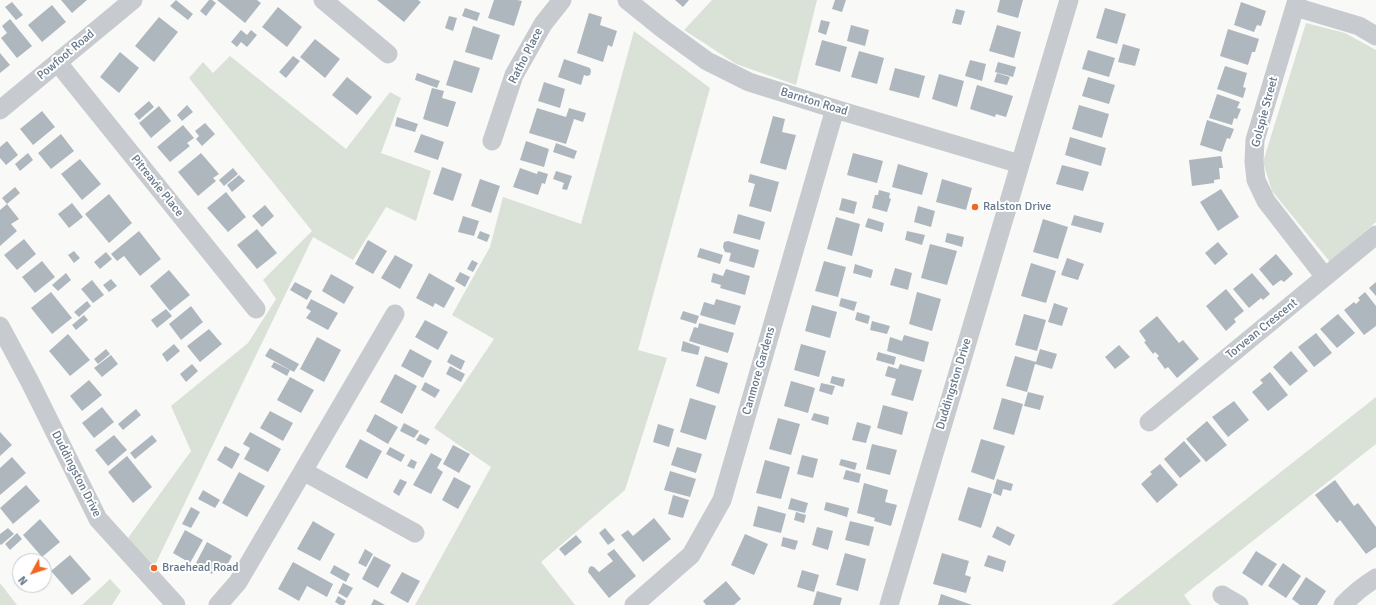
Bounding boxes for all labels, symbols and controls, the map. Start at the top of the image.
street label: Ratho Place [506,26,546,86]
street label: Powfoot Road [34,27,98,83]
street label: Golspie Street [1249,75,1281,149]
street label: Barnton Road [779,85,849,119]
street label: Pitreavie Place [128,152,186,220]
place label: Ralston Drive [983,200,1051,214]
marker: Ralston Drive [970,202,980,212]
street label: Torvean Crescent [1223,296,1301,362]
street label: Canmore Gardens [740,325,778,417]
street label: Duddingston Drive [933,337,975,431]
street label: Duddingston Drive [48,429,104,519]
north arrow [12,553,52,593]
place label: Braehead Road [162,561,239,575]
marker: Braehead Road [149,563,159,573]
text: N [16,573,31,588]

